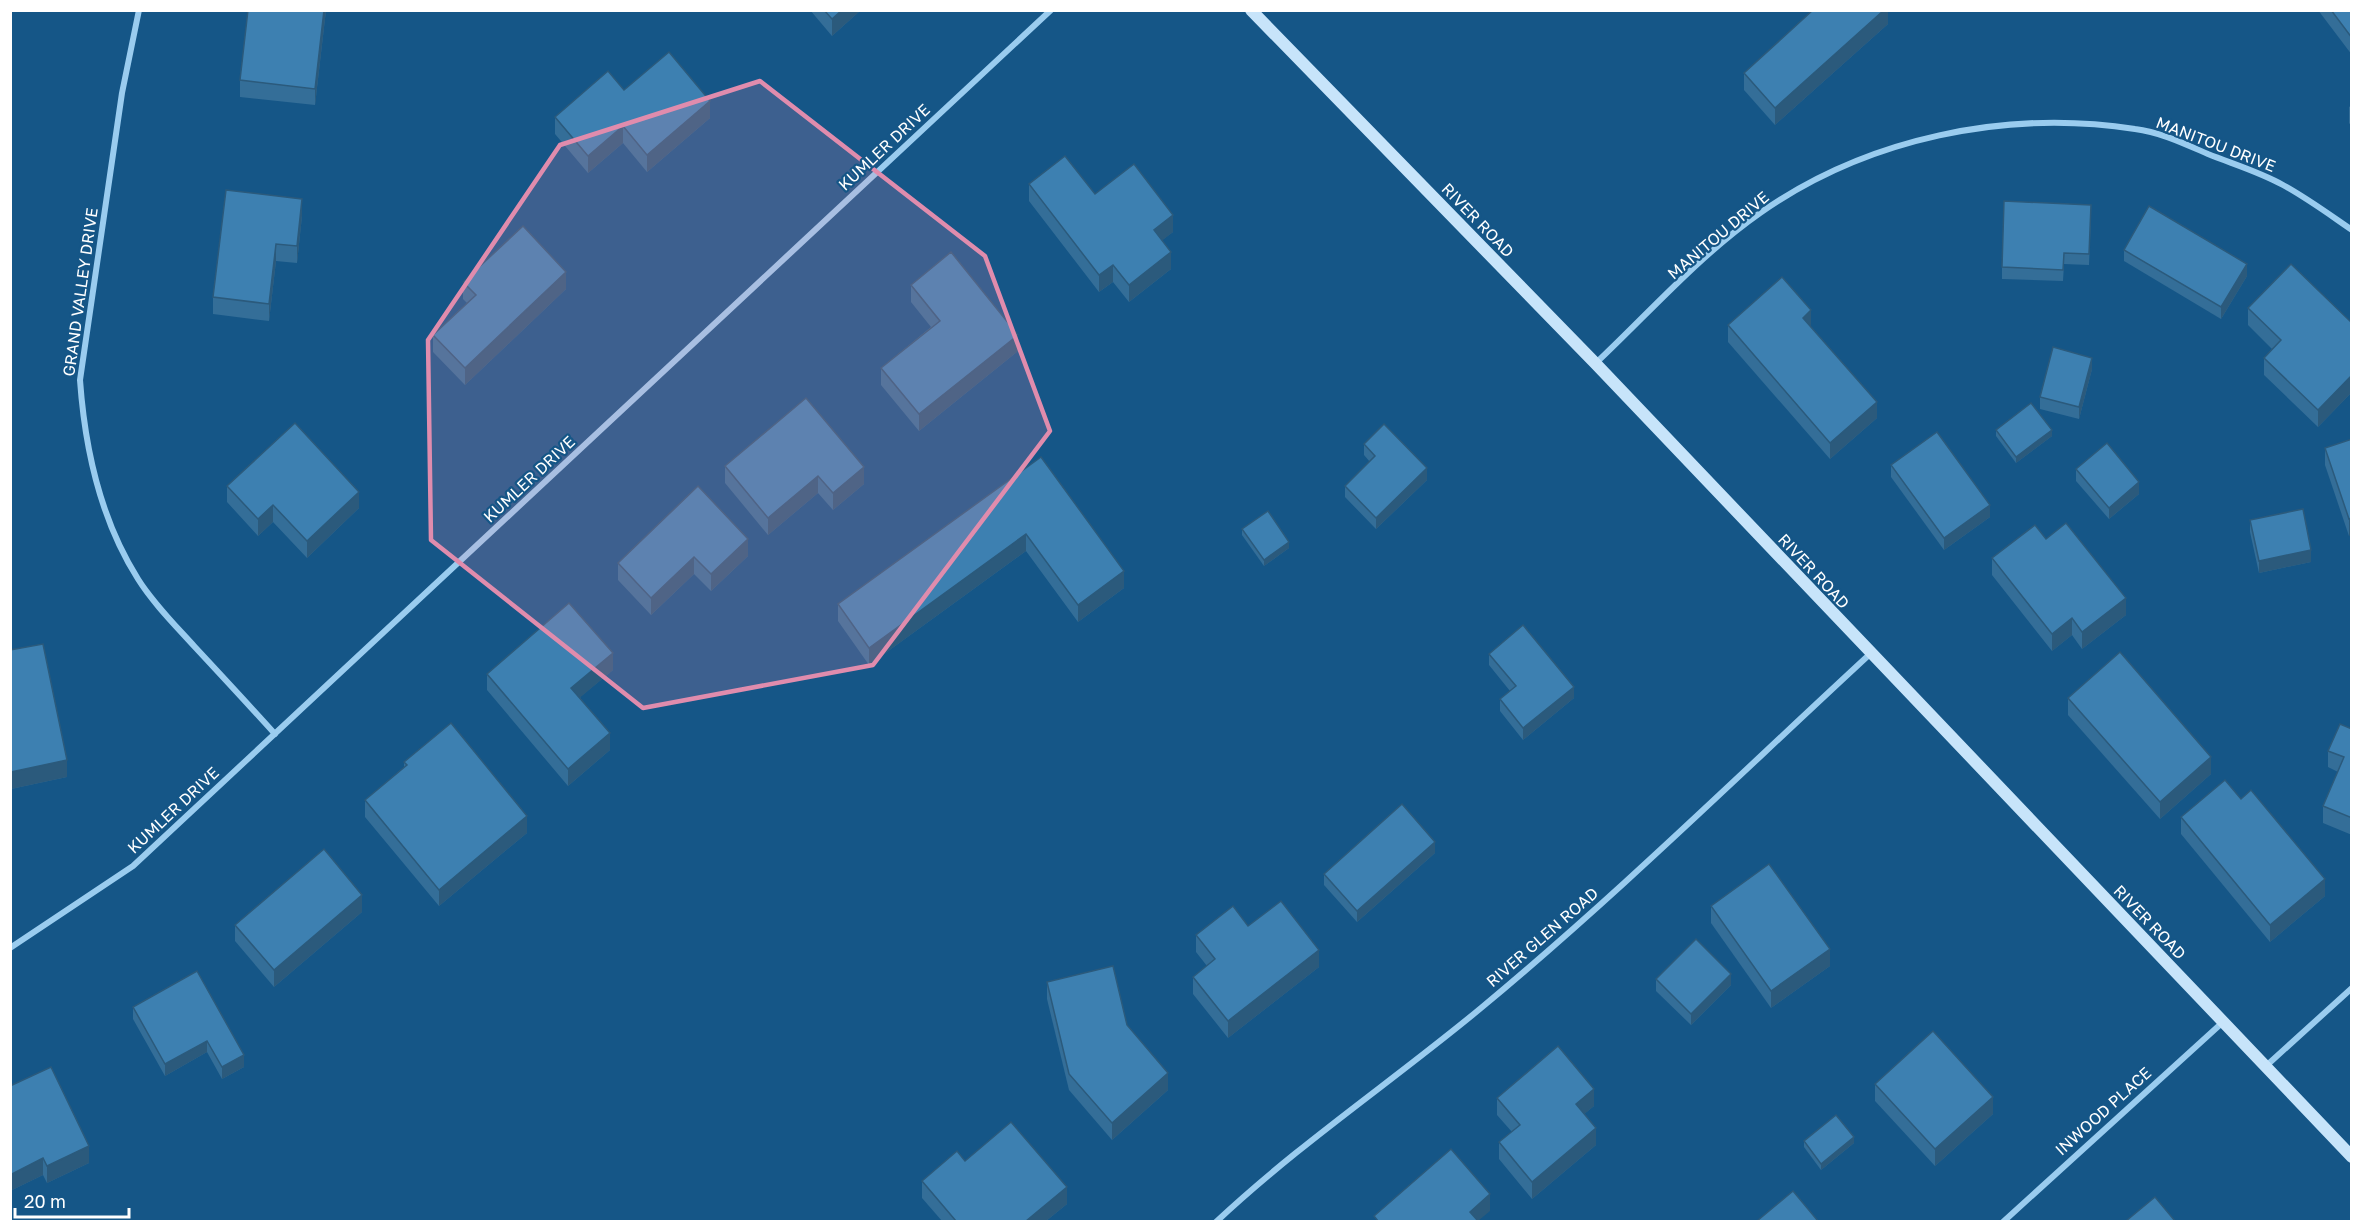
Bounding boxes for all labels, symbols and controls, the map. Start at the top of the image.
street label: KUMLER DRIVE [834,100,934,194]
street label: MANITOU DRIVE [2153,112,2279,176]
street label: RIVER ROAD [1438,179,1518,261]
street label: MANITOU DRIVE [1663,187,1773,283]
street label: GRAND VALLEY DRIVE [58,206,102,378]
street label: KUMLER DRIVE [479,432,579,526]
street label: RIVER ROAD [1774,529,1854,613]
street label: KUMLER DRIVE [123,763,223,857]
street label: RIVER ROAD [2110,881,2190,963]
street label: RIVER GLEN ROAD [1482,883,1602,991]
street label: INWOOD PLACE [2051,1063,2155,1159]
scale bar [15,1181,129,1219]
text: 20 m [24,1190,66,1212]

